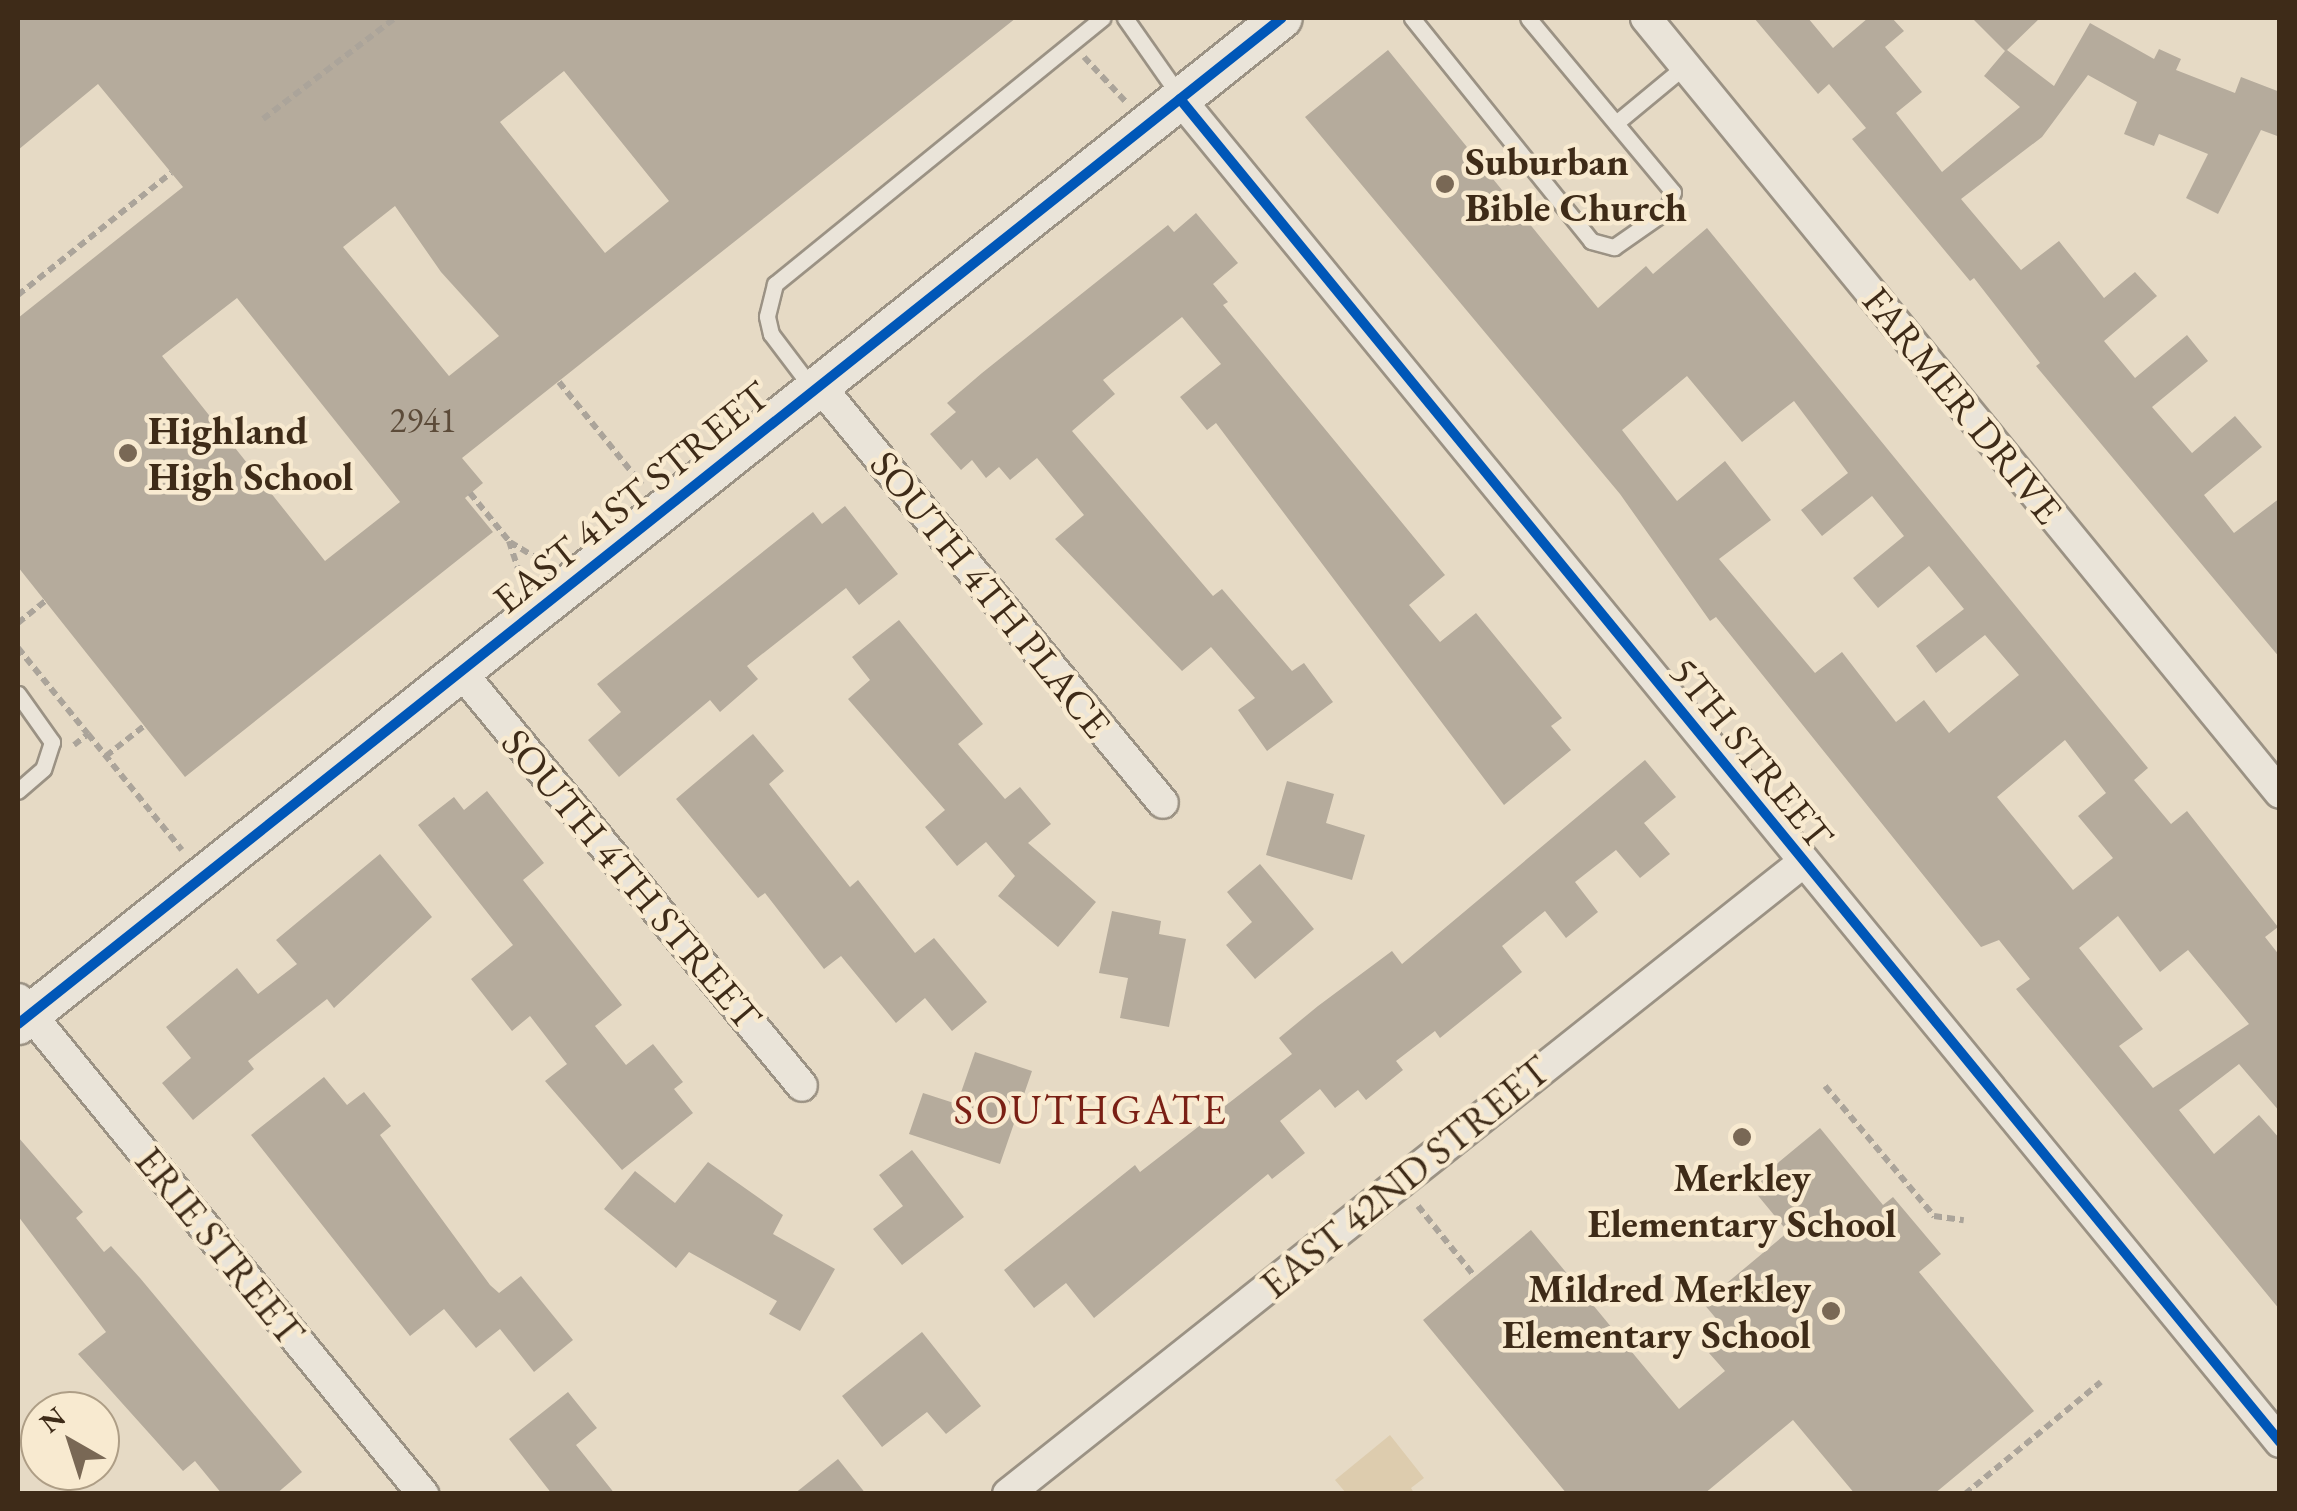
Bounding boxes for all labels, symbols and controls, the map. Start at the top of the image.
place label: Suburban Bible Church [1465,137,1687,231]
marker: Suburban Bible Church [1434,173,1456,195]
street label: FARMER DRIVE [1853,277,2073,533]
street label: EAST 41ST STREET [483,371,779,623]
house number: 2941 [389,399,457,441]
place label: Highland High School [148,406,353,500]
street label: SOUTH 4TH PLACE [861,441,1121,747]
marker: Highland High School [117,442,139,464]
street label: 5TH STREET [1660,648,1844,858]
street label: SOUTH 4TH STREET [492,719,772,1039]
street label: EAST 42ND STREET [1251,1046,1559,1308]
district label: SOUTHGATE [954,1085,1228,1135]
marker: Merkley Elementary School [1731,1126,1753,1148]
street label: ERIE STREET [125,1137,315,1355]
place label: Merkley Elementary School [1588,1153,1896,1247]
place label: Mildred Merkley Elementary School [1502,1264,1811,1358]
marker: Mildred Merkley Elementary School [1820,1300,1842,1322]
north arrow [20,1391,120,1491]
text: N [32,1398,73,1440]

